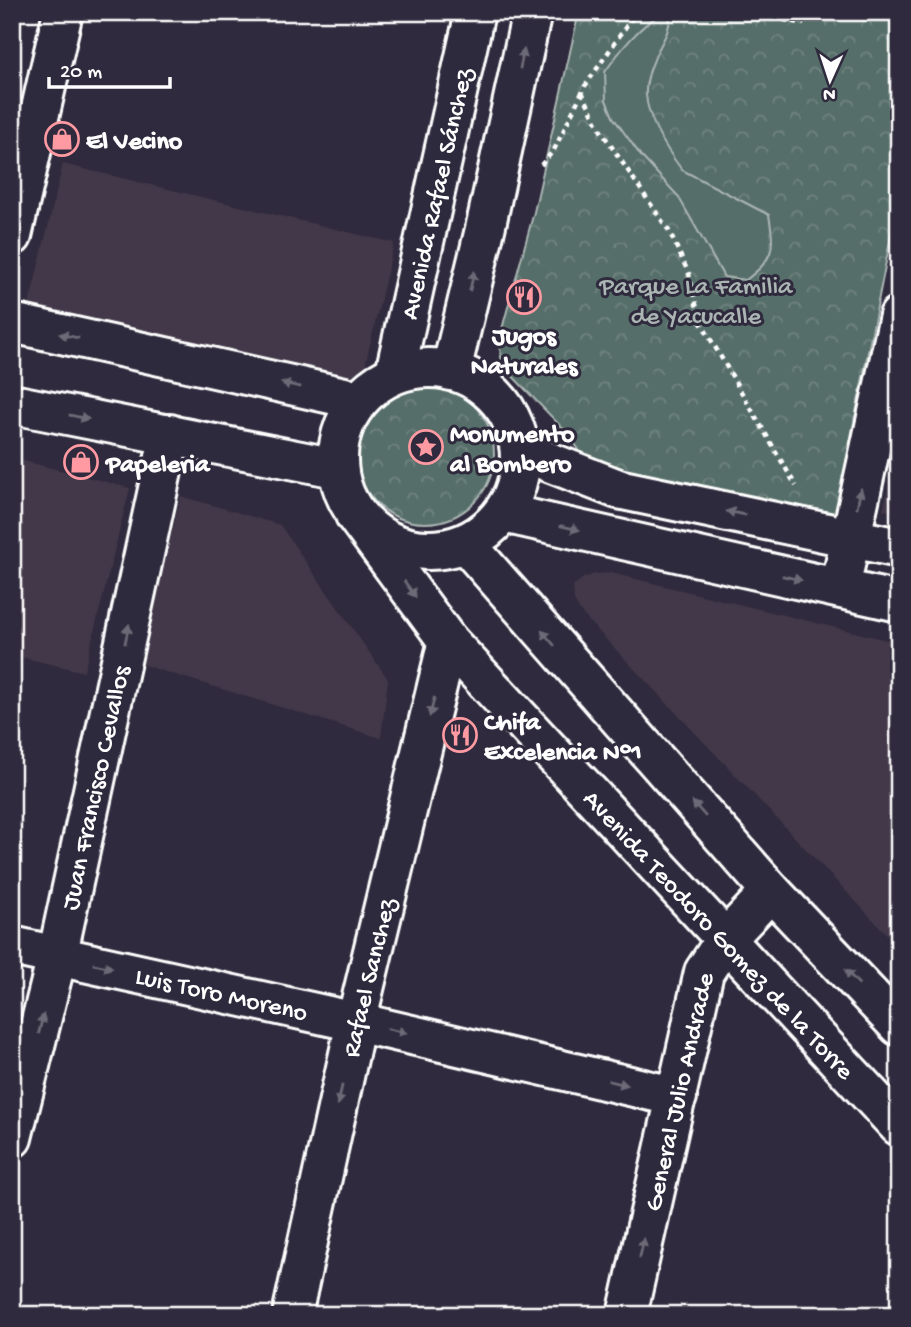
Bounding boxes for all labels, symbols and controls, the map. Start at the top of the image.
scale bar [49,46,170,90]
north arrow [796,46,866,116]
one-way arrow [516,48,527,70]
text: 20 m [60,61,102,86]
street label: Avenida Rafael Sánchez [396,64,482,323]
text: N [822,82,836,105]
shop icon: El Vecino [43,120,81,158]
place label: El Vecino [86,128,183,159]
one-way arrow [467,270,478,292]
park label: Parque La Familia de Yacucalle [598,273,794,334]
restaurant icon: Jugos Naturales [505,278,543,316]
place label: Jugos Naturales [471,323,579,384]
one-way arrow [58,330,80,341]
one-way arrow [280,379,302,390]
one-way arrow [68,412,90,423]
place label: Monumento al Bombero [449,421,575,482]
place icon: Monumento al Bombero [407,428,445,466]
shop icon: Papeleria [62,443,100,481]
place label: Papeleria [104,451,211,482]
one-way arrow [854,487,865,509]
one-way arrow [725,508,747,519]
one-way arrow [559,522,581,533]
one-way arrow [781,572,803,583]
one-way arrow [403,580,417,599]
one-way arrow [122,623,133,645]
one-way arrow [540,629,556,647]
street label: Juan Francisco Cevallos [57,662,140,913]
one-way arrow [426,696,437,718]
place label: Chifa Excelencia N°1 [484,709,642,770]
restaurant icon: Chifa Excelencia N°1 [441,716,479,754]
street label: Avenida Teodoro Gomez de la Torre [574,785,859,1088]
one-way arrow [691,800,707,817]
street label: Rafael Sanchez [338,894,406,1061]
one-way arrow [92,961,114,972]
street label: Luis Toro Moreno [132,963,310,1031]
one-way arrow [844,969,860,986]
street label: General Julio Andrade [640,970,723,1215]
one-way arrow [36,1013,47,1035]
one-way arrow [386,1026,408,1037]
one-way arrow [607,1078,629,1089]
one-way arrow [334,1084,345,1106]
one-way arrow [637,1237,648,1259]

